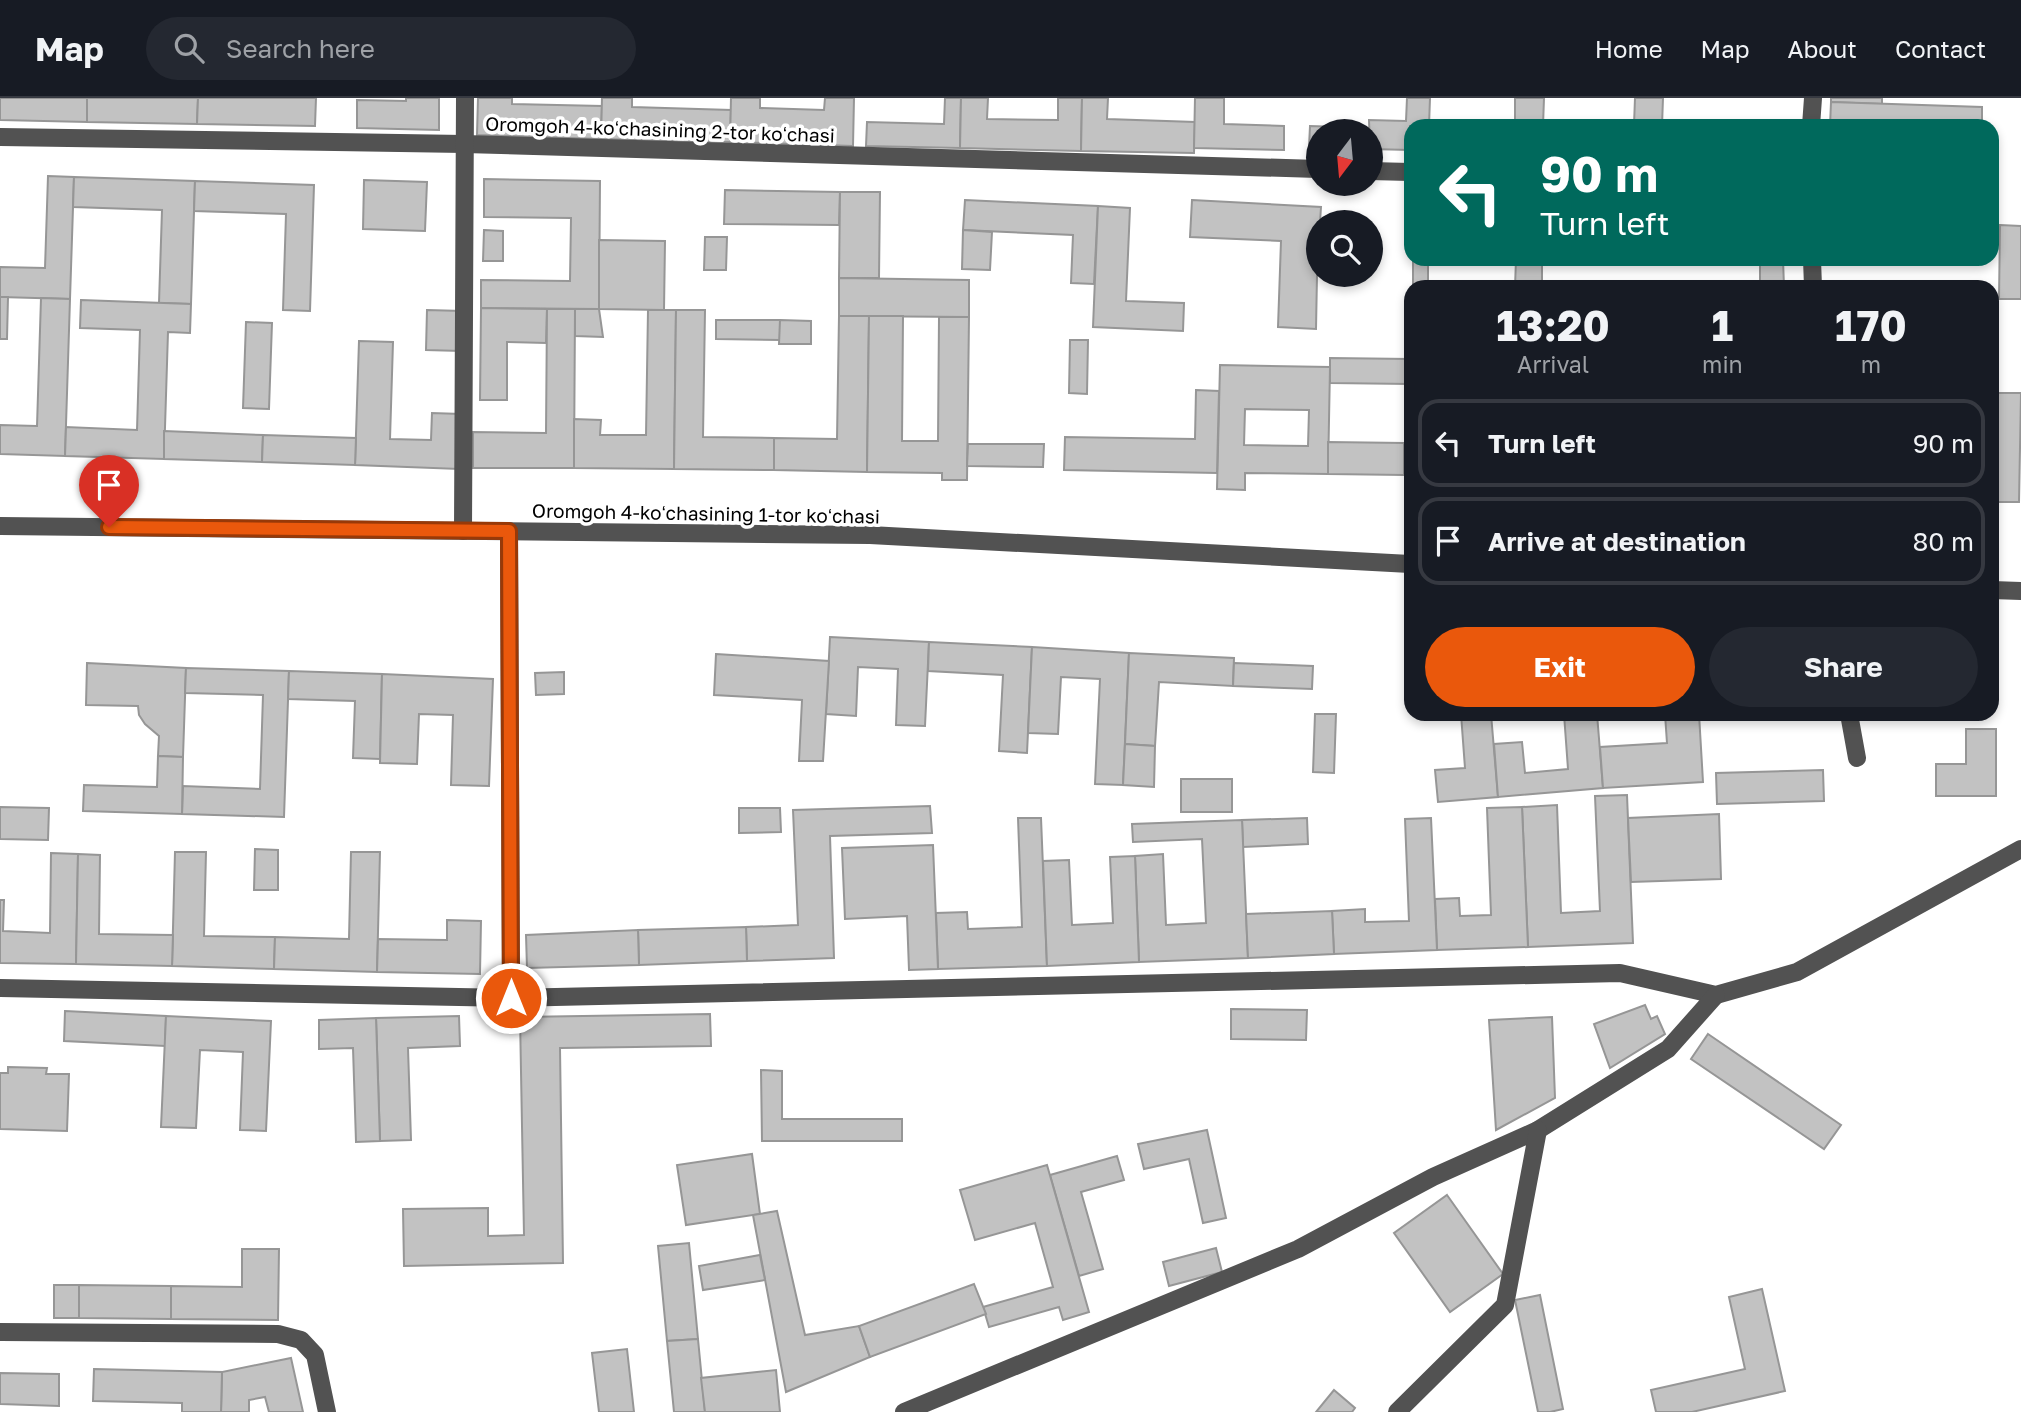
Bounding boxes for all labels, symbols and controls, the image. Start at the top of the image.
search box [146,17,636,80]
text: Map [35,29,104,68]
icon: search [170,29,208,67]
text: Search here [226,33,375,64]
text: Home [1595,34,1663,63]
text: Map [1701,34,1750,63]
text: About [1788,34,1857,63]
text: Contact [1895,34,1986,63]
street label: Oromgoh 4-koʻchasining 2-tor koʻchasi [485,111,835,147]
north arrow [1306,119,1382,196]
map controls [1306,119,1383,287]
text: 90 m [1540,144,1658,203]
icon: left [1425,147,1516,238]
text: Turn left [1540,204,1669,242]
button: search [1306,210,1383,287]
text: 13:20 [1496,300,1610,350]
text: 1 [1712,300,1733,350]
text: 170 [1835,300,1907,350]
text: Arrival [1517,350,1589,378]
text: min [1702,350,1743,378]
text: m [1861,350,1881,378]
icon: left [1429,424,1467,462]
text: Turn left [1488,428,1596,459]
text: 90 m [1913,428,1974,459]
pin [79,455,139,527]
icon: arrive [90,466,128,504]
street label: Oromgoh 4-koʻchasining 1-tor koʻchasi [532,498,880,528]
icon: arrive [1429,522,1467,560]
text: Arrive at destination [1488,526,1746,557]
text: 80 m [1913,526,1974,557]
button: Exit [1425,627,1695,707]
button: Share [1709,627,1978,707]
position arrow [474,961,548,1035]

